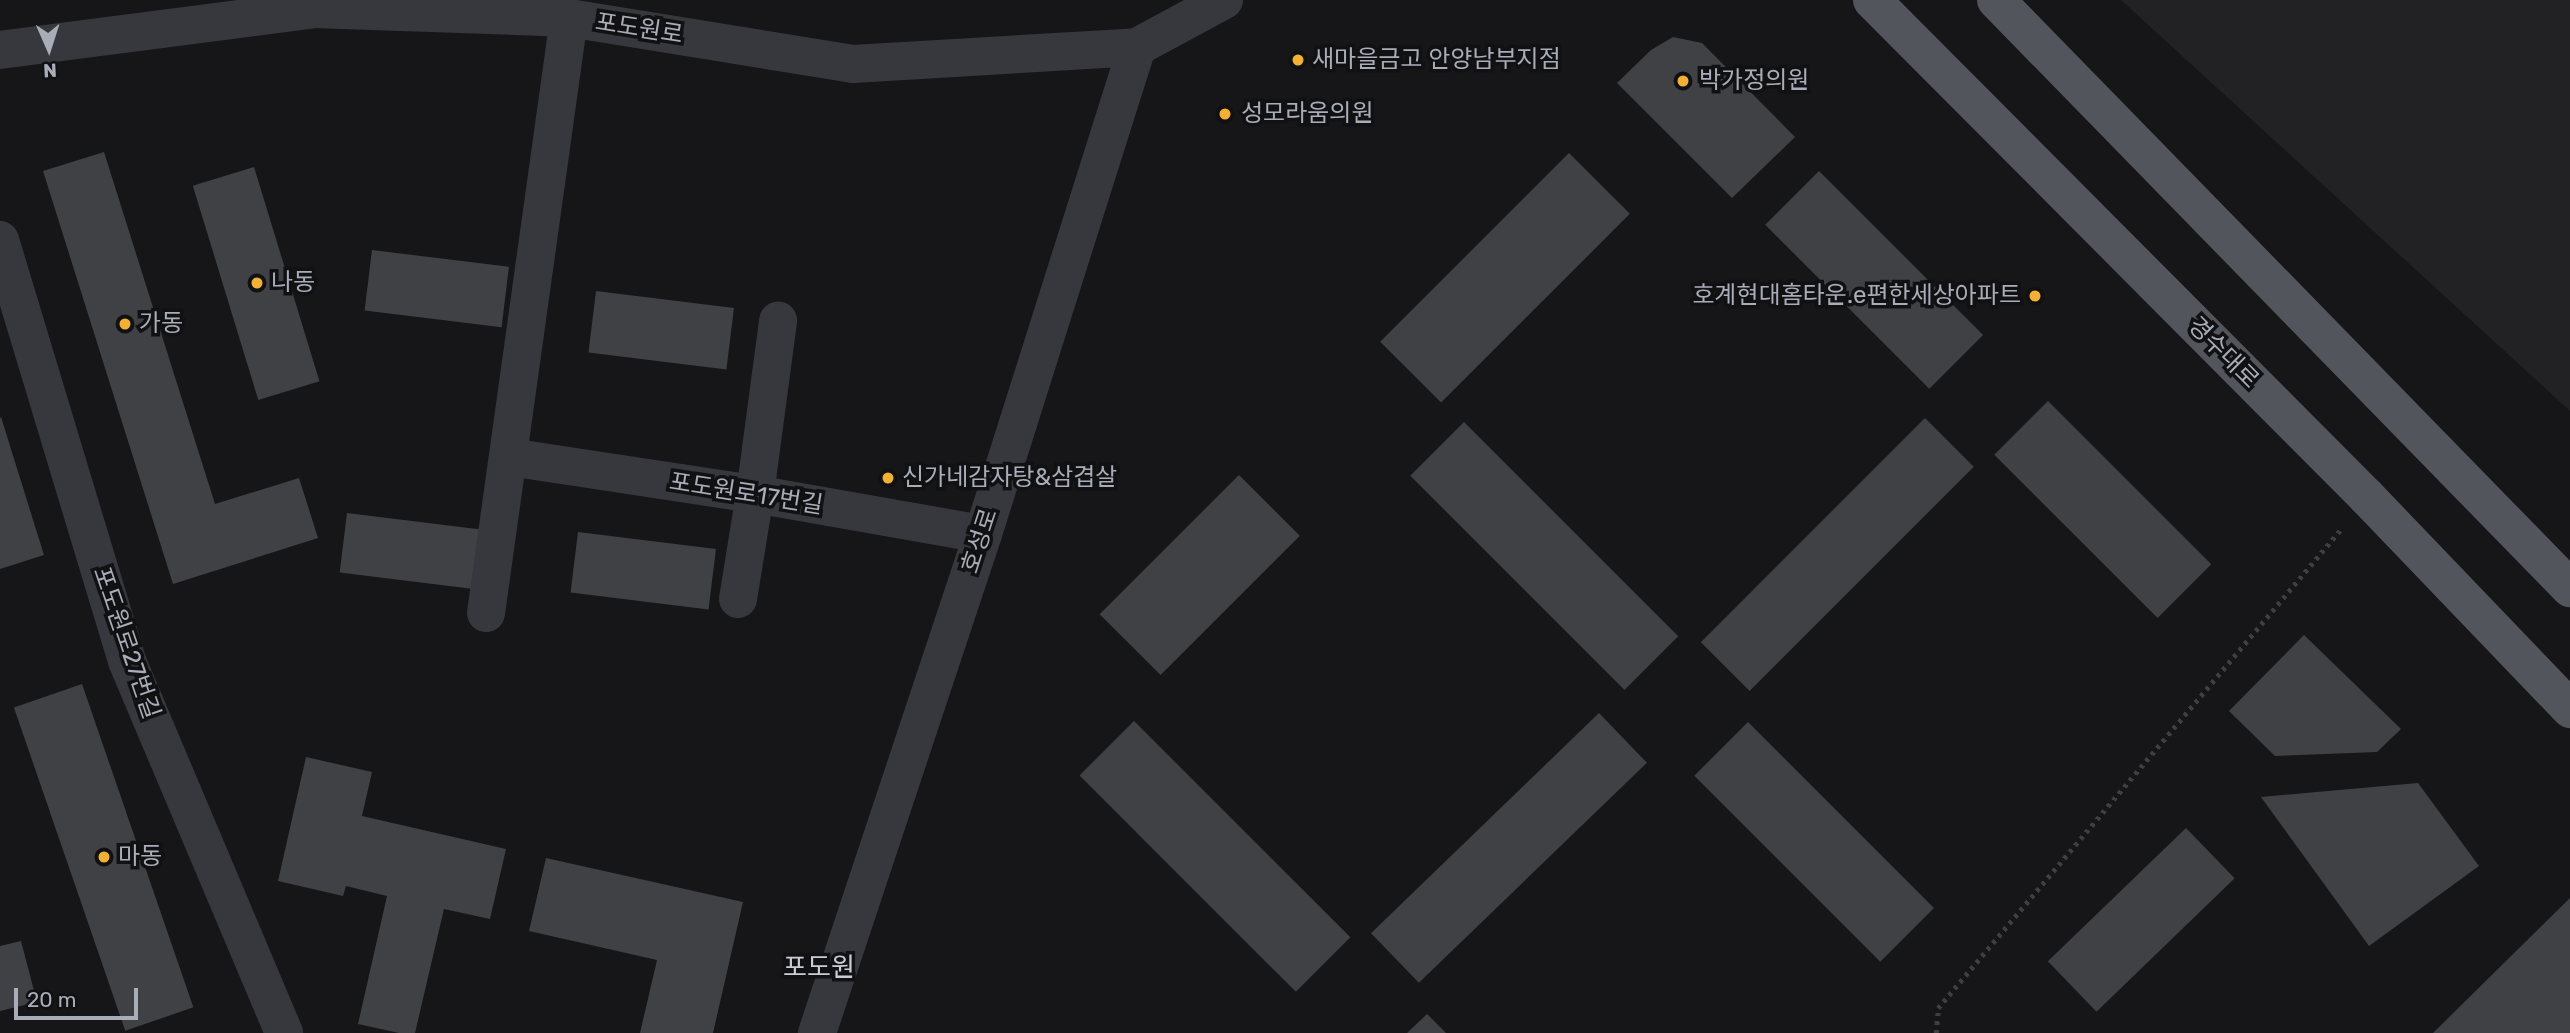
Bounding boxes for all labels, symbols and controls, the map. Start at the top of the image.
street label: 포도원로 [593,8,685,50]
north arrow [14,14,84,84]
place label: 새마을금고 안양남부지점 [1312,46,1561,74]
marker: 새마을금고 안양남부지점 [1290,52,1306,68]
text: N [43,59,58,82]
place label: 박가정의원 [1699,67,1809,95]
marker: 박가정의원 [1673,71,1693,91]
place label: 성모라움의원 [1241,100,1373,128]
marker: 성모라움의원 [1215,104,1235,124]
place label: 나동 [271,269,315,297]
marker: 나동 [249,275,265,291]
place label: 호계현대홈타운.e편한세상아파트 [1692,282,2021,310]
marker: 호계현대홈타운.e편한세상아파트 [2027,288,2043,304]
place label: 가동 [139,310,183,338]
street label: 경수대로 [2182,312,2264,394]
marker: 가동 [117,316,133,332]
place label: 신가네감자탕&삼겹살 [902,464,1117,492]
street label: 포도원로17번길 [667,468,825,520]
marker: 신가네감자탕&삼겹살 [880,470,896,486]
street label: 호성로 [956,505,1004,577]
street label: 포도원로27번길 [87,563,165,723]
place label: 마동 [118,843,162,871]
marker: 마동 [96,849,112,865]
district label: 포도원 [783,952,855,984]
scale bar [18,974,142,1018]
text: 20 m [27,987,76,1012]

